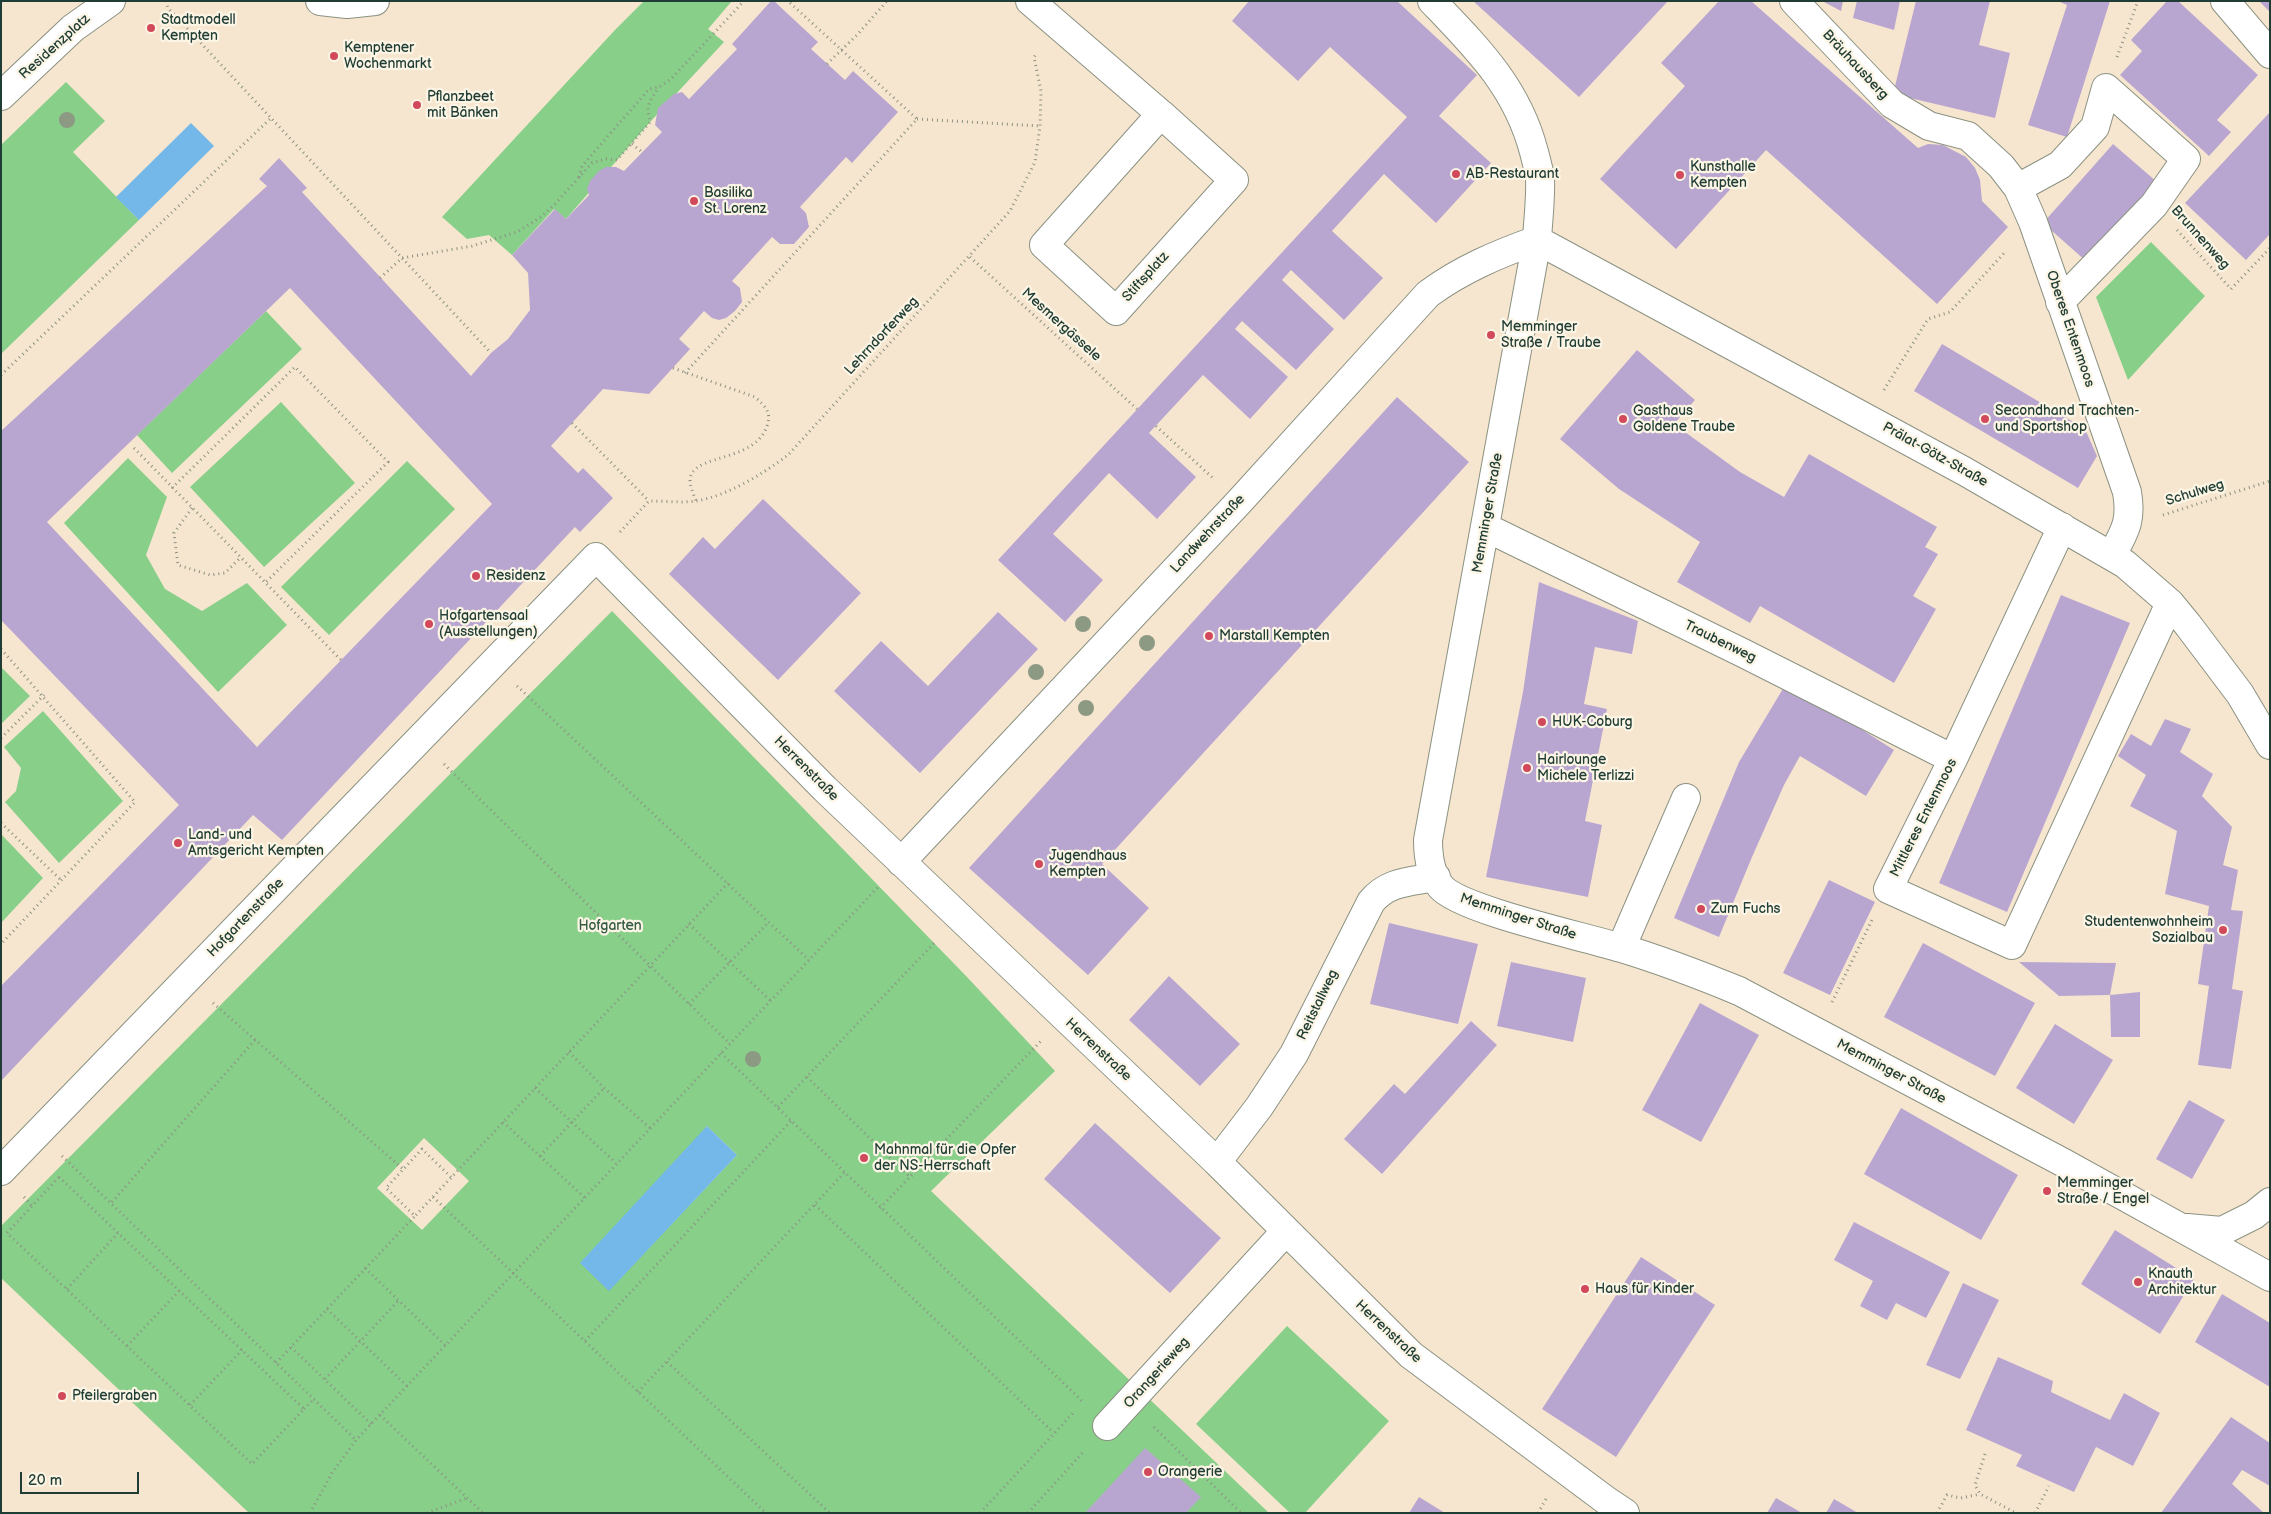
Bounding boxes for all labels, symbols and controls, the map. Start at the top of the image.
street label: Residenzplatz [16,11,94,83]
place label: Stadtmodell Kempten [161,12,236,44]
marker: Stadtmodell Kempten [145,22,157,34]
street label: Bräuhausberg [1818,27,1892,103]
place label: Kemptener Wochenmarkt [344,40,431,72]
marker: Kemptener Wochenmarkt [328,50,340,62]
place label: Pflanzbeet mit Bänken [427,89,498,121]
marker: Pflanzbeet mit Bänken [411,99,423,111]
place label: Kunsthalle Kempten [1690,159,1756,192]
place label: AB-Restaurant [1466,166,1559,182]
marker: AB-Restaurant [1450,168,1462,180]
marker: Kunsthalle Kempten [1674,169,1686,181]
place label: Basilika St. Lorenz [704,185,767,218]
marker: Basilika St. Lorenz [688,195,700,207]
street label: Brunnenweg [2167,203,2233,273]
street label: Stiftsplatz [1119,249,1173,305]
street label: Oberes Entenmoos [2042,268,2098,390]
street label: Mesmergässele [1018,285,1104,365]
street label: Lehrndorferweg [842,294,922,378]
place label: Memminger Straße / Traube [1501,319,1601,352]
marker: Memminger Straße / Traube [1485,329,1497,341]
place label: Gasthaus Goldene Traube [1633,403,1735,436]
place label: Secondhand Trachten- und Sportshop [1995,403,2139,436]
marker: Gasthaus Goldene Traube [1617,413,1629,425]
marker: Secondhand Trachten- und Sportshop [1979,413,1991,425]
street label: Prälat-Götz-Straße [1879,419,1991,491]
street label: Memminger Straße [1469,452,1507,574]
street label: Schulweg [2164,476,2226,510]
street label: Landwehrstraße [1167,491,1249,577]
place label: Residenz [486,568,545,584]
marker: Residenz [470,570,482,582]
place label: Hofgartensaal (Ausstellungen) [439,608,538,640]
street label: Traubenweg [1681,617,1759,667]
marker: Hofgartensaal (Ausstellungen) [423,618,435,630]
place label: Marstall Kempten [1219,628,1330,644]
marker: Marstall Kempten [1203,630,1215,642]
place label: HUK-Coburg [1552,714,1633,730]
marker: HUK-Coburg [1536,716,1548,728]
street label: Herrenstraße [770,733,842,805]
place label: Hairlounge Michele Terlizzi [1537,752,1634,784]
street label: Mittleres Entenmoos [1887,756,1961,880]
marker: Hairlounge Michele Terlizzi [1521,762,1533,774]
place label: Land- und Amtsgericht Kempten [188,827,324,860]
marker: Land- und Amtsgericht Kempten [172,837,184,849]
place label: Jugendhaus Kempten [1049,848,1127,880]
marker: Jugendhaus Kempten [1033,858,1045,870]
street label: Hofgartenstraße [204,875,288,961]
street label: Memminger Straße [1458,890,1578,944]
place label: Zum Fuchs [1711,901,1781,917]
marker: Zum Fuchs [1695,903,1707,915]
place label: Studentenwohnheim Sozialbau [2085,914,2213,946]
park label: Hofgarten [578,918,642,934]
marker: Studentenwohnheim Sozialbau [2217,924,2229,936]
street label: Reitstallweg [1294,967,1342,1043]
street label: Herrenstraße [1061,1015,1135,1085]
street label: Memminger Straße [1833,1036,1949,1108]
place label: Mahnmal für die Opfer der NS-Herrschaft [874,1142,1016,1174]
marker: Mahnmal für die Opfer der NS-Herrschaft [858,1152,870,1164]
place label: Memminger Straße / Engel [2057,1175,2149,1208]
marker: Memminger Straße / Engel [2041,1185,2053,1197]
place label: Knauth Architektur [2148,1266,2216,1298]
marker: Knauth Architektur [2132,1276,2144,1288]
place label: Haus für Kinder [1595,1281,1694,1297]
marker: Haus für Kinder [1579,1283,1591,1295]
street label: Herrenstraße [1351,1297,1425,1367]
street label: Orangerieweg [1121,1334,1193,1412]
place label: Pfeilergraben [72,1388,157,1404]
marker: Pfeilergraben [56,1390,68,1402]
scale bar [22,1462,141,1494]
place label: Orangerie [1158,1464,1222,1480]
marker: Orangerie [1142,1466,1154,1478]
text: 20 m [28,1471,62,1490]

